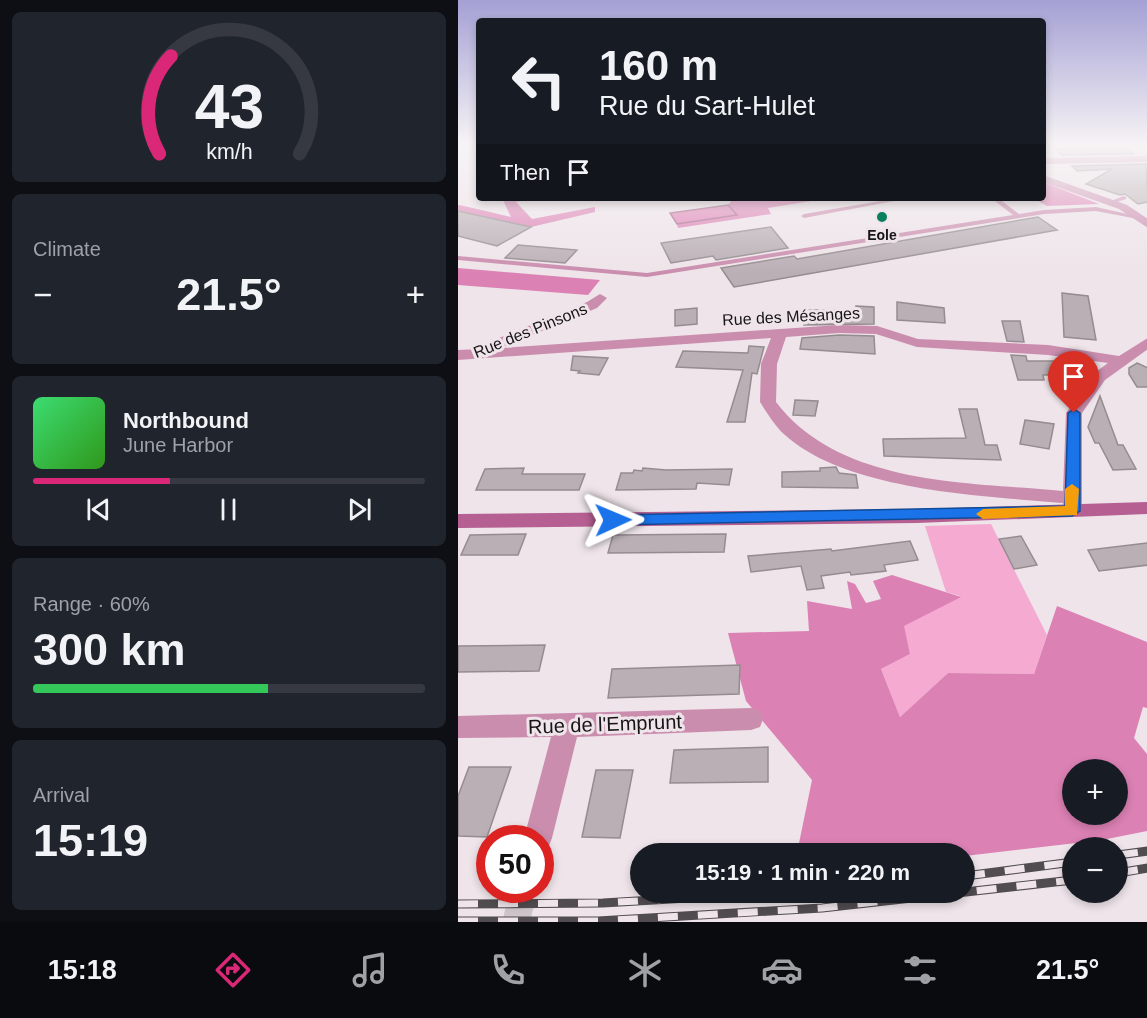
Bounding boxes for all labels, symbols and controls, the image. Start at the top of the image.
icon: left [500,42,578,120]
text: 160 m [599,42,718,89]
text: 43 [194,72,264,141]
text: Rue du Sart-Hulet [599,91,815,121]
text: km/h [206,140,252,164]
icon: arrive [562,156,595,189]
text: Then [500,160,550,185]
marker: Eole [875,210,889,224]
place label: Eole [867,227,897,243]
text: Climate [33,238,101,260]
text: 21.5° [176,269,282,320]
text: − [33,276,52,313]
text: + [406,276,425,313]
street label: Rue des Pinsons [471,300,589,361]
street label: Rue des Mésanges [722,304,860,329]
pin [1048,351,1099,413]
icon: arrive [1057,360,1090,393]
text: Northbound [123,408,249,433]
text: June Harbor [123,434,233,456]
position arrow [581,488,645,552]
icon: previous [82,493,115,526]
icon: pause [212,493,245,526]
icon: next [343,493,376,526]
text: Range · 60% [33,593,150,615]
text: 300 km [33,624,186,675]
street label: Rue de l'Emprunt [528,710,683,738]
map controls [1062,759,1128,903]
button: + [1062,759,1128,825]
text: Arrival [33,784,90,806]
text: 15:19 [33,815,148,866]
speed limit sign: 50 [476,825,554,903]
button: − [1062,837,1128,903]
text: 15:19 · 1 min · 220 m [695,860,910,885]
icon: directions [212,949,254,991]
icon: music [349,949,391,991]
icon: phone [487,949,529,991]
icon: climate [624,949,666,991]
icon: car [761,949,803,991]
icon: filters [899,949,941,991]
text: 15:18 [48,955,117,985]
text: 21.5° [1036,955,1099,985]

